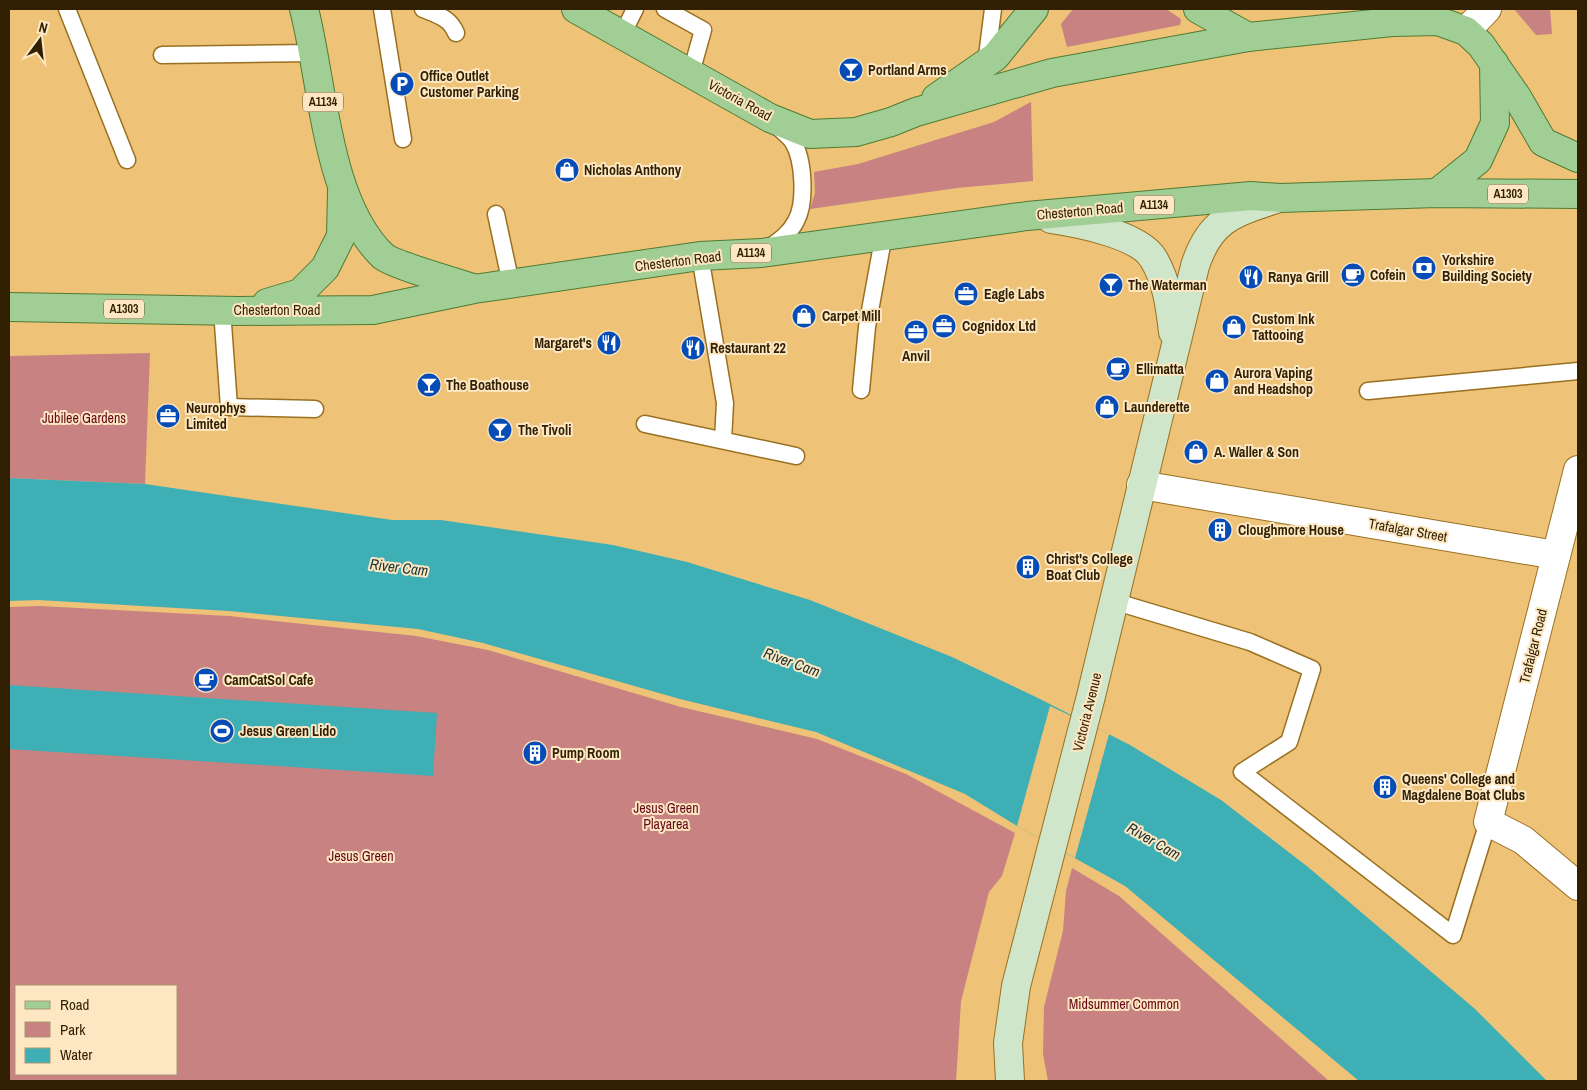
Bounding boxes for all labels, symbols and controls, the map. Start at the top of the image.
north arrow [15,15,65,65]
text: N [37,18,50,37]
bar icon: Portland Arms [838,57,864,83]
place label: Portland Arms [868,61,947,79]
place label: Office Outlet Customer Parking [420,67,519,101]
parking icon: Office Outlet Customer Parking [389,71,415,97]
street label: Victoria Road [705,75,775,125]
road number: A1134 [303,92,343,111]
shop icon: Nicholas Anthony [554,157,580,183]
place label: Nicholas Anthony [584,161,682,179]
road number: A1303 [1488,184,1528,203]
road number: A1134 [1134,196,1174,214]
street label: Chesterton Road [1036,198,1124,224]
road number: A1134 [731,244,771,262]
street label: Chesterton Road [634,247,722,275]
place label: Yorkshire Building Society [1442,251,1533,285]
bank icon: Yorkshire Building Society [1411,255,1437,281]
cafe icon: Cofein [1340,262,1366,288]
restaurant icon: Ranya Grill [1238,264,1264,290]
place label: Cofein [1370,266,1406,284]
place label: Ranya Grill [1268,268,1329,286]
bar icon: The Waterman [1098,272,1124,298]
place label: The Waterman [1128,276,1207,294]
office icon: Eagle Labs [953,281,979,307]
place label: Eagle Labs [984,285,1045,303]
road number: A1303 [104,300,144,318]
street label: Chesterton Road [234,301,320,319]
shop icon: Carpet Mill [791,303,817,329]
place label: Carpet Mill [822,307,881,325]
place label: Custom Ink Tattooing [1252,310,1315,344]
office icon: Cognidox Ltd [931,313,957,339]
shop icon: Custom Ink Tattooing [1221,314,1247,340]
place label: Cognidox Ltd [962,317,1036,335]
office icon: Anvil [903,319,929,345]
restaurant icon: Margaret's [596,330,622,356]
place label: Margaret's [534,334,592,352]
restaurant icon: Restaurant 22 [680,335,706,361]
place label: Restaurant 22 [710,339,786,357]
place label: Anvil [902,347,930,365]
cafe icon: Ellimatta [1105,356,1131,382]
place label: Ellimatta [1136,360,1184,378]
place label: Aurora Vaping and Headshop [1234,364,1313,398]
shop icon: Aurora Vaping and Headshop [1204,368,1230,394]
bar icon: The Boathouse [416,372,442,398]
place label: The Boathouse [446,376,529,394]
shop icon: Launderette [1094,394,1120,420]
place label: Launderette [1124,398,1190,416]
place label: Neurophys Limited [186,399,246,433]
office icon: Neurophys Limited [155,403,181,429]
park label: Jubilee Gardens [42,409,126,427]
bar icon: The Tivoli [487,417,513,443]
place label: The Tivoli [518,421,571,439]
shop icon: A. Waller & Son [1183,439,1209,465]
place label: A. Waller & Son [1214,443,1299,461]
street label: Trafalgar Street [1367,514,1449,546]
building icon: Cloughmore House [1207,517,1233,543]
place label: Cloughmore House [1238,521,1344,539]
place label: Christ's College Boat Club [1046,550,1133,584]
water label: River Cam [369,553,429,581]
building icon: Christ's College Boat Club [1015,554,1041,580]
street label: Trafalgar Road [1515,607,1551,685]
water label: River Cam [761,642,823,682]
cafe icon: CamCatSol Cafe [193,667,219,693]
place label: CamCatSol Cafe [224,671,313,689]
street label: Victoria Avenue [1069,671,1105,753]
sports icon: Jesus Green Lido [209,718,235,744]
place label: Jesus Green Lido [240,722,336,740]
building icon: Pump Room [522,740,548,766]
place label: Pump Room [552,744,620,762]
place label: Queens' College and Magdalene Boat Clubs [1402,770,1525,804]
building icon: Queens' College and Magdalene Boat Clubs [1372,774,1398,800]
park label: Jesus Green Playarea [633,799,699,833]
water label: River Cam [1123,817,1185,865]
park label: Jesus Green [328,847,394,865]
legend [15,985,178,1075]
text: Road [60,994,89,1015]
park label: Midsummer Common [1069,995,1179,1013]
text: Park [60,1019,86,1040]
text: Water [60,1044,92,1065]

